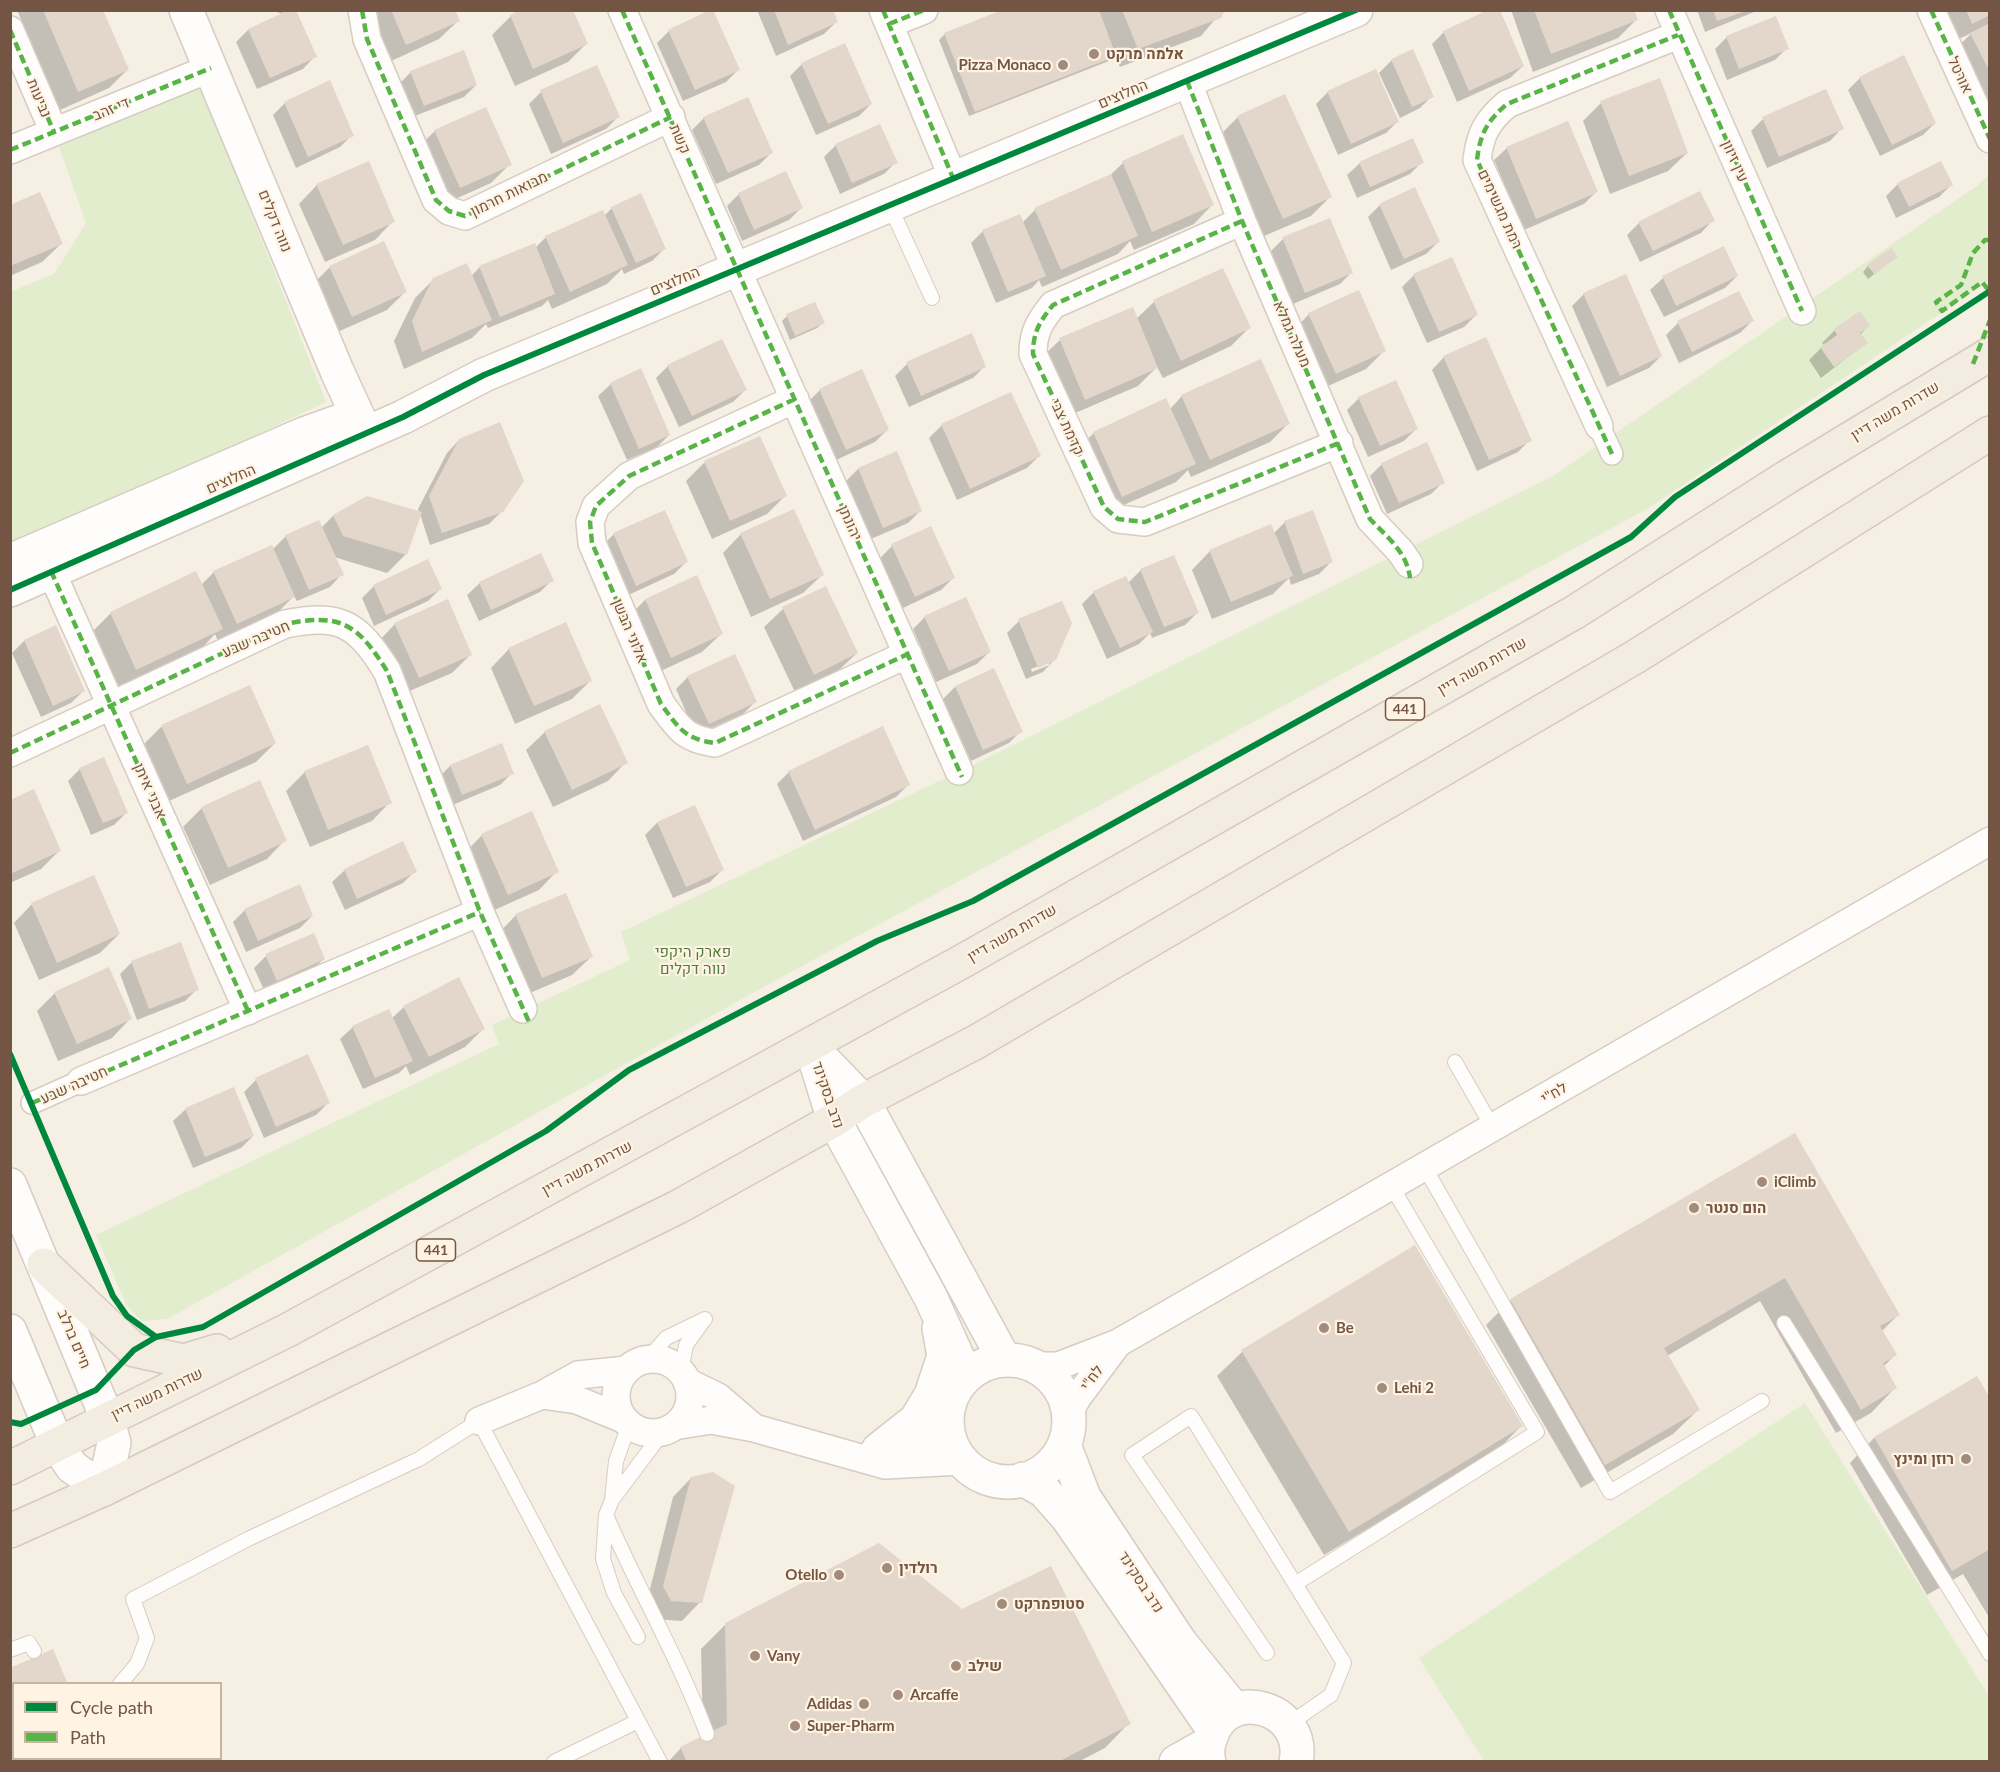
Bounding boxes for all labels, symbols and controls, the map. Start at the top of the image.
place label: אלמה מרקט [1106,45,1184,63]
marker: אלמה מרקט [1087,47,1101,61]
street label: אורטל [1944,54,1976,96]
place label: Pizza Monaco [959,56,1051,74]
marker: Pizza Monaco [1056,58,1070,72]
street label: החלוצים [1095,75,1151,113]
street label: נביעות [23,76,55,120]
street label: די זהב [90,93,132,125]
street label: קשת [666,121,694,157]
street label: עין זיוון [1718,137,1752,185]
street label: רמת מגשימים [1474,166,1526,252]
street label: מבואות חרמון [467,168,551,220]
street label: נווה דקלים [254,187,296,255]
street label: החלוצים [647,262,703,300]
street label: מעלה גמלא [1269,298,1315,370]
street label: שדרות משה דיין [1848,378,1942,444]
street label: קדמת צבי [1046,396,1088,458]
street label: החלוצים [203,460,259,498]
street label: יהונתן [834,502,866,544]
street label: אלוני הבשן [608,596,652,666]
street label: חטיבה שבע [219,617,293,661]
street label: שדרות משה דיין [1434,633,1530,699]
road number: 441 [1386,698,1424,720]
street label: אבני איתן [130,760,170,822]
street label: שדרות משה דיין [964,900,1060,966]
park label: פארק היקפי נווה דקלים [655,943,731,978]
street label: נדב בסקינד [808,1059,848,1131]
street label: חטיבה שבע [37,1062,111,1108]
street label: לח"י [1538,1078,1570,1108]
street label: שדרות משה דיין [539,1137,635,1199]
place label: iClimb [1774,1173,1816,1191]
marker: iClimb [1755,1175,1769,1189]
place label: הום סנטר [1706,1199,1766,1217]
marker: הום סנטר [1687,1201,1701,1215]
road number: 441 [416,1239,456,1261]
street label: חיים ברלב [54,1307,94,1371]
place label: Be [1336,1319,1354,1337]
marker: Be [1317,1321,1331,1335]
street label: לח"י [1077,1362,1107,1394]
street label: שדרות משה דיין [108,1364,206,1424]
place label: Lehi 2 [1394,1379,1434,1397]
marker: Lehi 2 [1375,1381,1389,1395]
place label: רוזן ומינץ [1893,1450,1954,1468]
marker: רוזן ומינץ [1959,1452,1973,1466]
street label: נדב בסקינד [1115,1548,1167,1616]
place label: רולדין [899,1559,938,1577]
marker: רולדין [880,1561,894,1575]
place label: Otello [785,1566,827,1584]
marker: Otello [832,1568,846,1582]
place label: סטופמרקט [1014,1595,1085,1613]
marker: סטופמרקט [995,1597,1009,1611]
place label: Vany [767,1647,800,1665]
marker: Vany [748,1649,762,1663]
place label: שילב [968,1657,1002,1675]
marker: שילב [949,1659,963,1673]
legend [12,1682,222,1760]
place label: Arcaffe [910,1686,959,1704]
marker: Arcaffe [891,1688,905,1702]
place label: Adidas [807,1695,852,1713]
text: Cycle path [70,1696,153,1718]
marker: Adidas [857,1697,871,1711]
place label: Super-Pharm [807,1717,895,1735]
marker: Super-Pharm [788,1719,802,1733]
text: Path [70,1726,106,1748]

